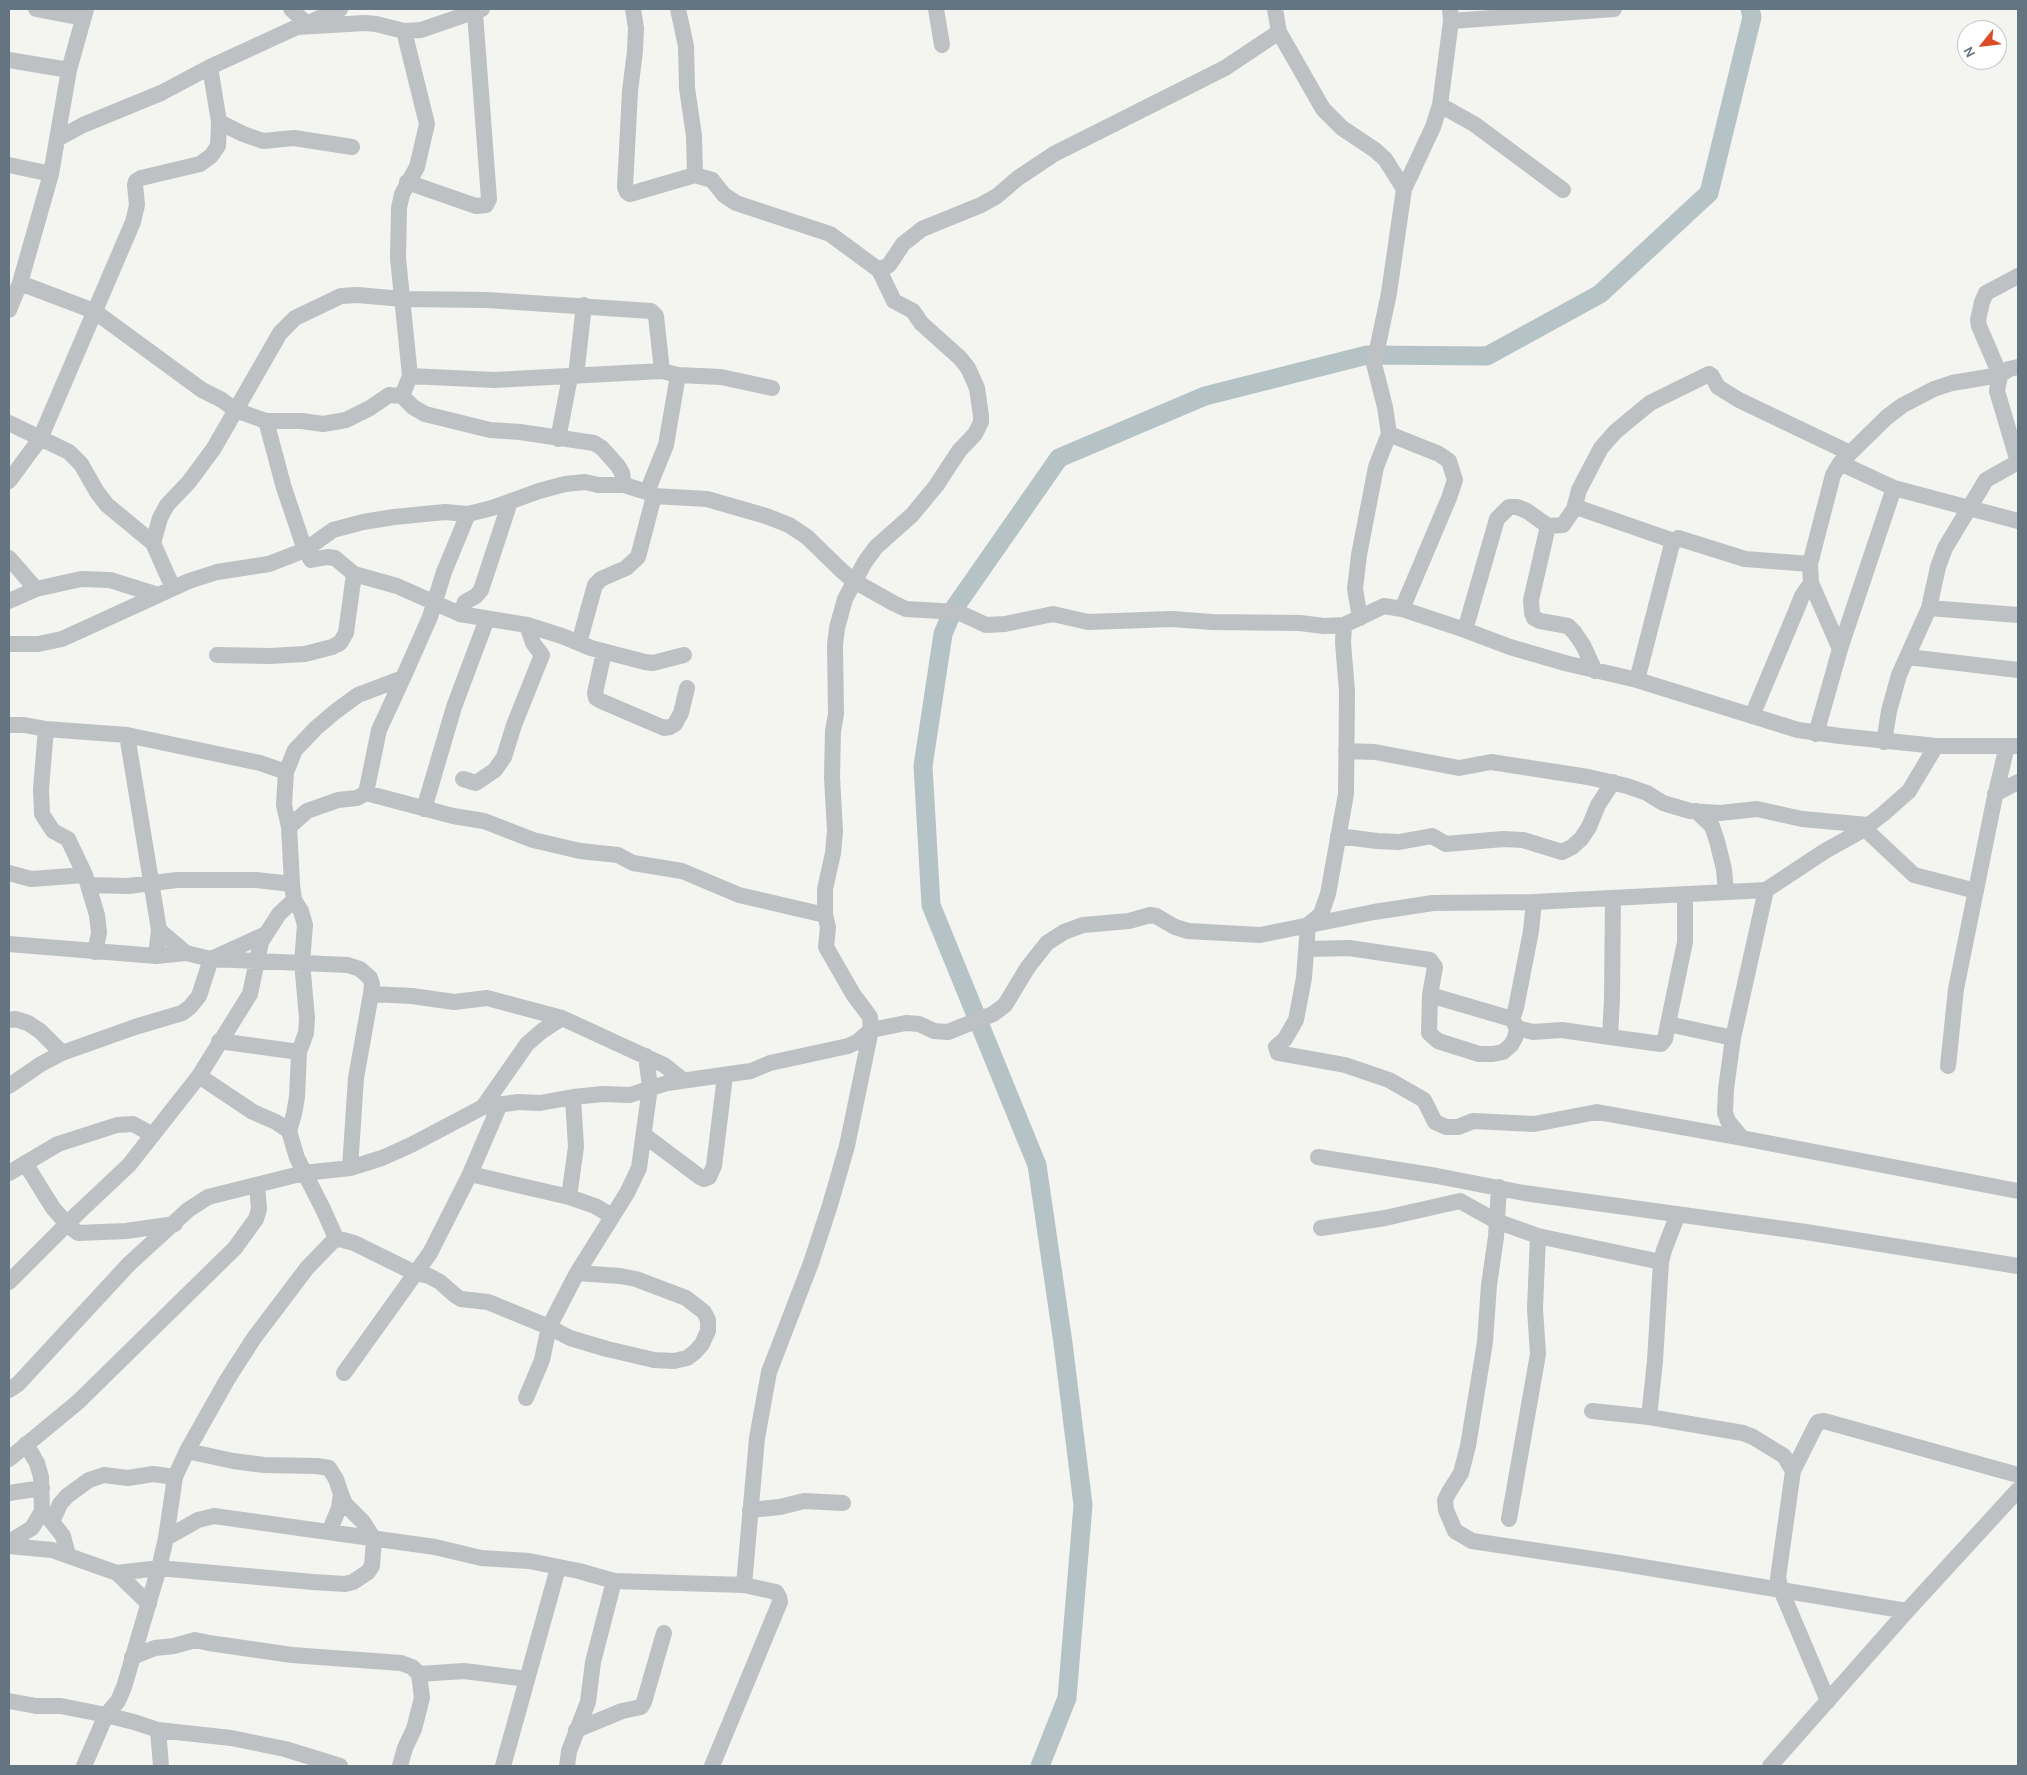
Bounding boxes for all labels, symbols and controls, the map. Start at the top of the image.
north arrow [1957,20,2007,70]
text: N [1959,44,1979,61]

